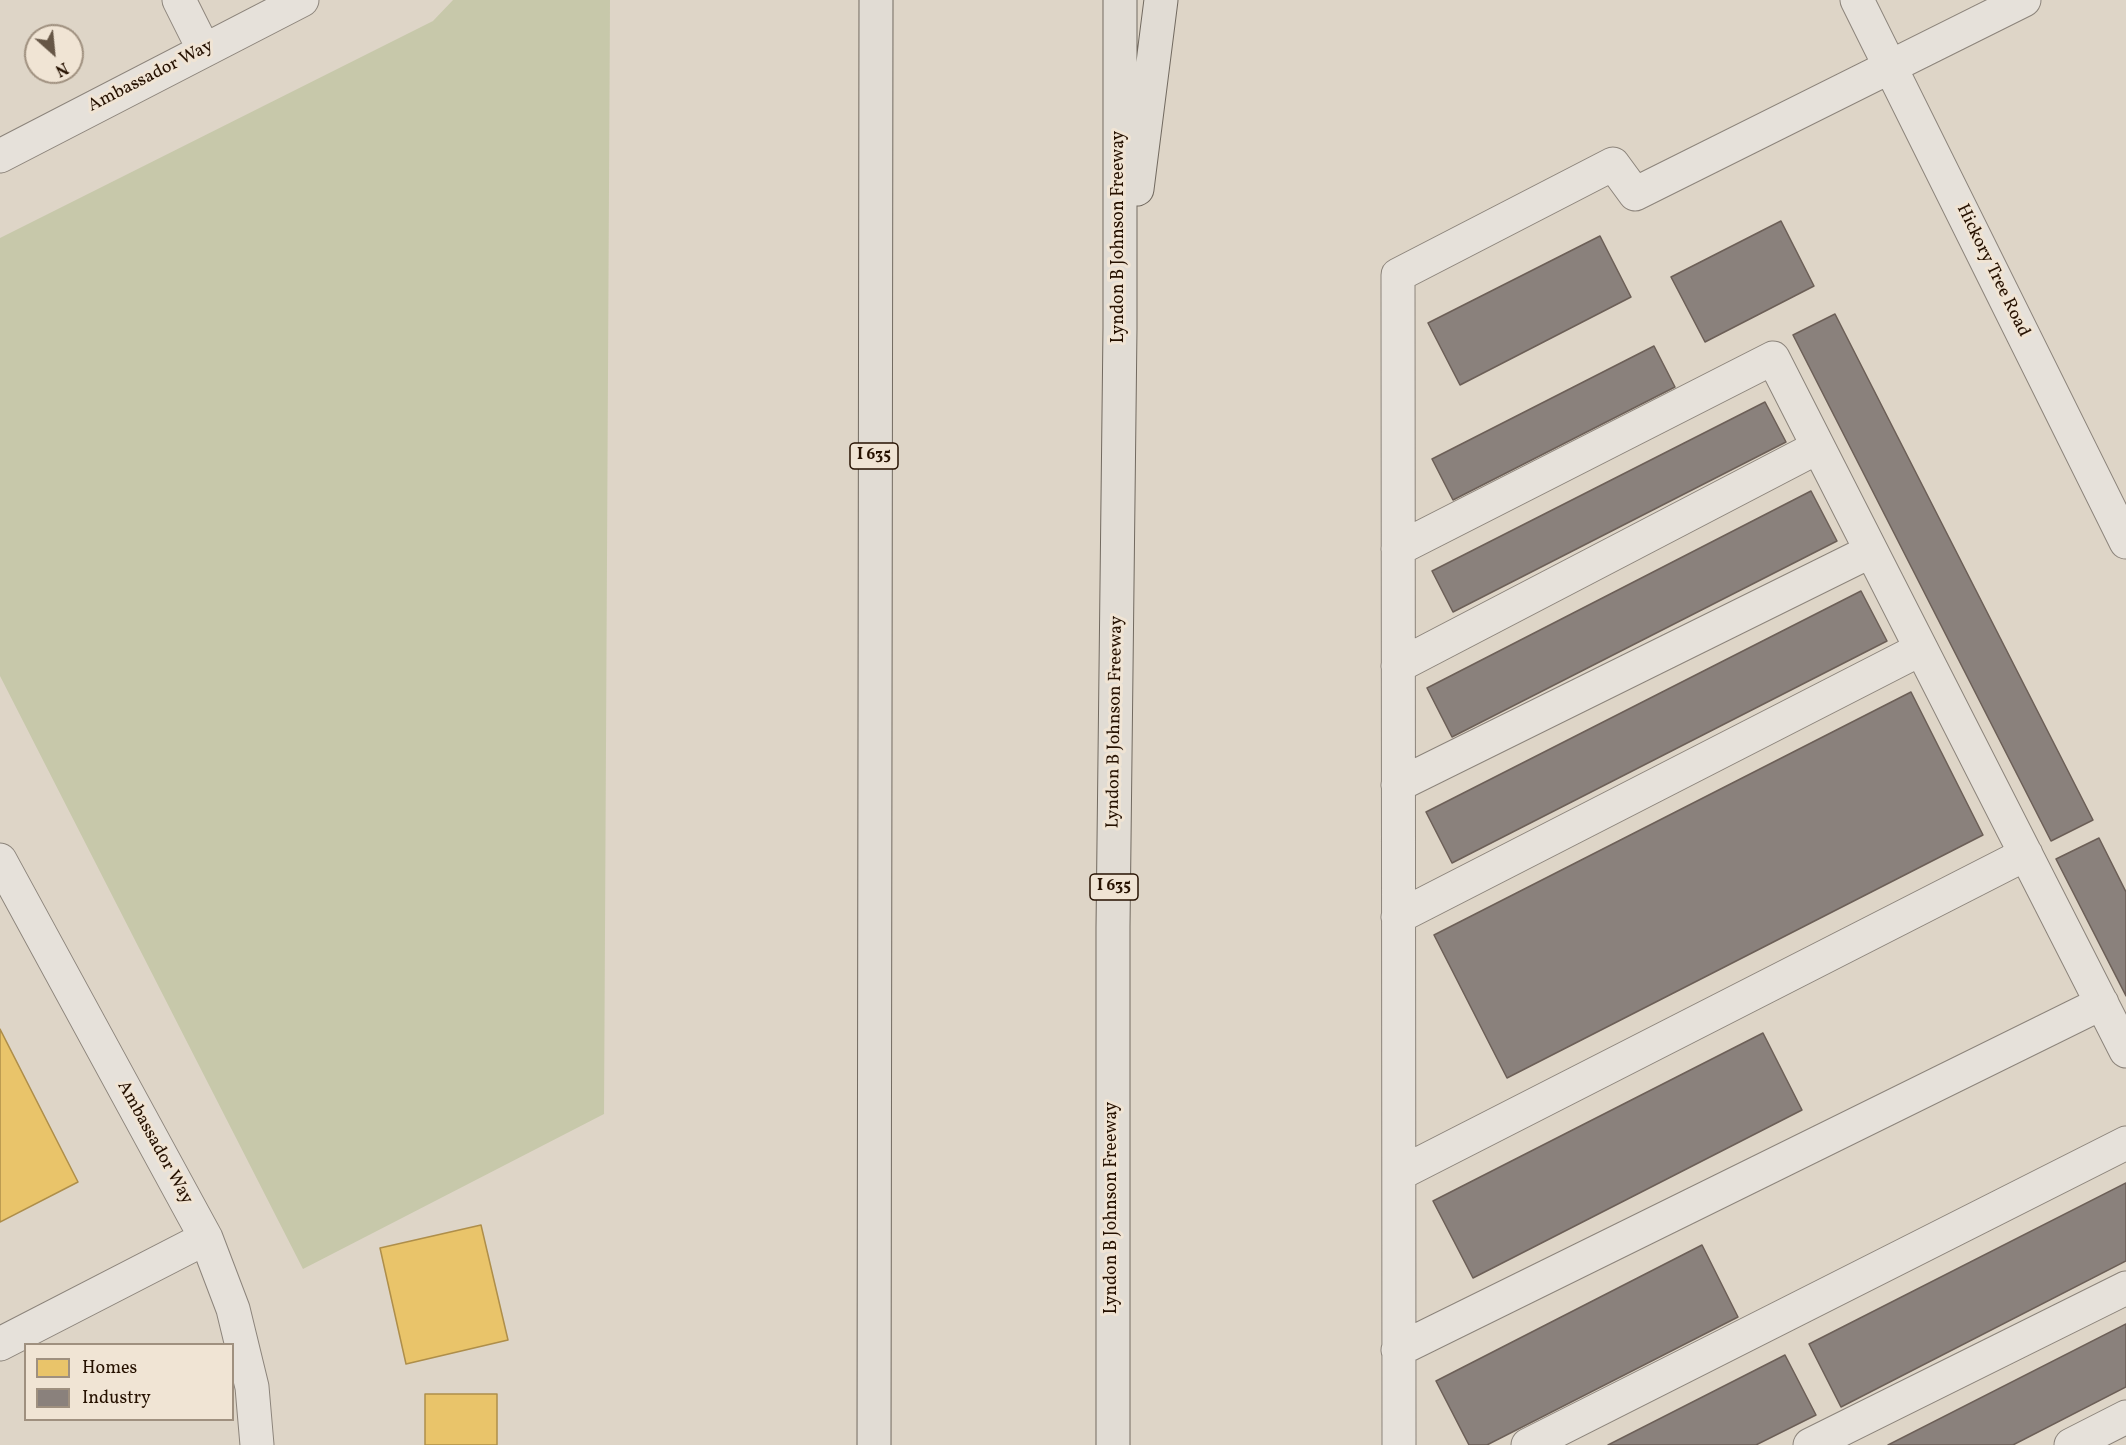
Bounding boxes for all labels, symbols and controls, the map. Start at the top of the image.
north arrow [24,24,84,84]
street label: Ambassador Way [85,36,217,118]
text: N [51,56,71,81]
street label: Lyndon B Johnson Freeway [1109,131,1131,343]
street label: Hickory Tree Road [1950,201,2034,341]
road number: I 635 [850,443,898,469]
street label: Lyndon B Johnson Freeway [1103,615,1129,829]
road number: I 635 [1090,874,1138,900]
street label: Ambassador Way [111,1078,197,1208]
street label: Lyndon B Johnson Freeway [1102,1102,1124,1314]
legend [24,1343,234,1421]
text: Homes [82,1356,137,1381]
text: Industry [82,1386,151,1411]

